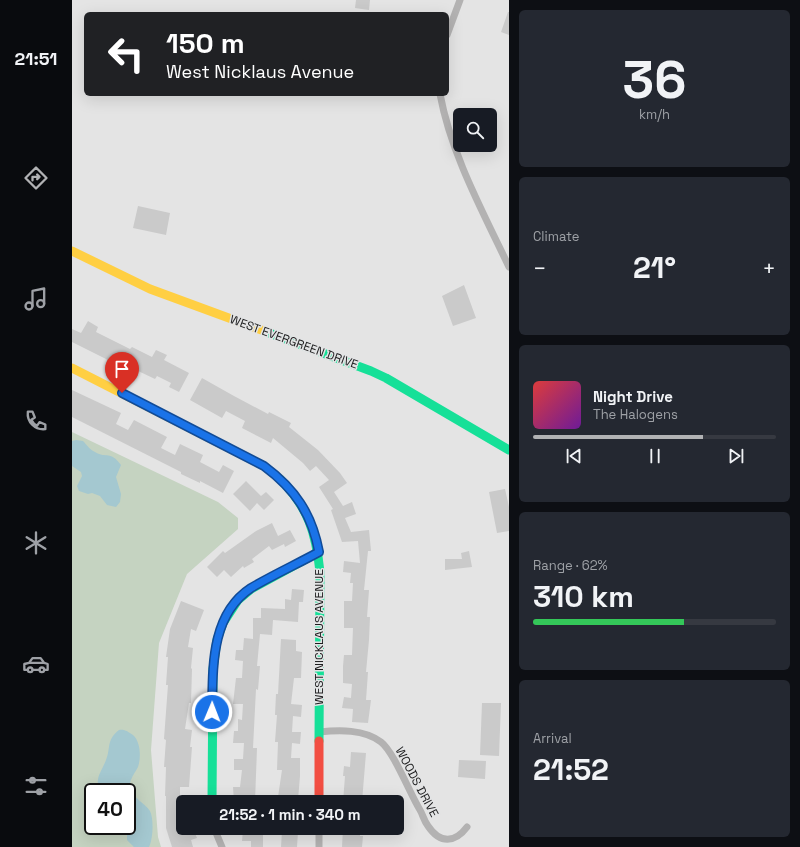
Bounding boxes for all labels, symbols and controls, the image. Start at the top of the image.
text: 150 m [166,25,245,61]
icon: left [100,28,152,80]
text: 21:51 [15,47,57,70]
text: 36 [623,47,686,113]
text: West Nicklaus Avenue [166,60,354,83]
text: km/h [639,106,670,123]
map controls [453,108,497,152]
button: search [453,108,497,152]
icon: directions [22,164,50,192]
text: Climate [533,228,579,245]
text: 21° [633,248,676,287]
text: − [533,254,547,282]
text: + [762,254,776,282]
icon: music [22,285,50,313]
street label: WEST EVERGREEN DRIVE [228,311,361,373]
pin [105,352,139,393]
icon: arrive [111,358,133,380]
text: Night Drive [593,387,673,406]
text: The Halogens [593,406,678,423]
icon: phone [22,407,50,435]
icon: previous [563,445,585,467]
icon: pause [644,445,666,467]
icon: next [725,445,747,467]
icon: climate [22,529,50,557]
text: Range · 62% [533,557,608,574]
street label: WEST NICKLAUS AVENUE [311,569,327,705]
text: 310 km [533,577,634,616]
icon: car [22,650,50,678]
position arrow [191,691,233,733]
text: Arrival [533,730,572,747]
street label: WOODS DRIVE [392,744,442,820]
text: 21:52 [533,750,609,789]
icon: filters [22,772,50,800]
speed limit sign: 40 [84,783,136,835]
text: 21:52 · 1 min · 340 m [219,805,361,824]

